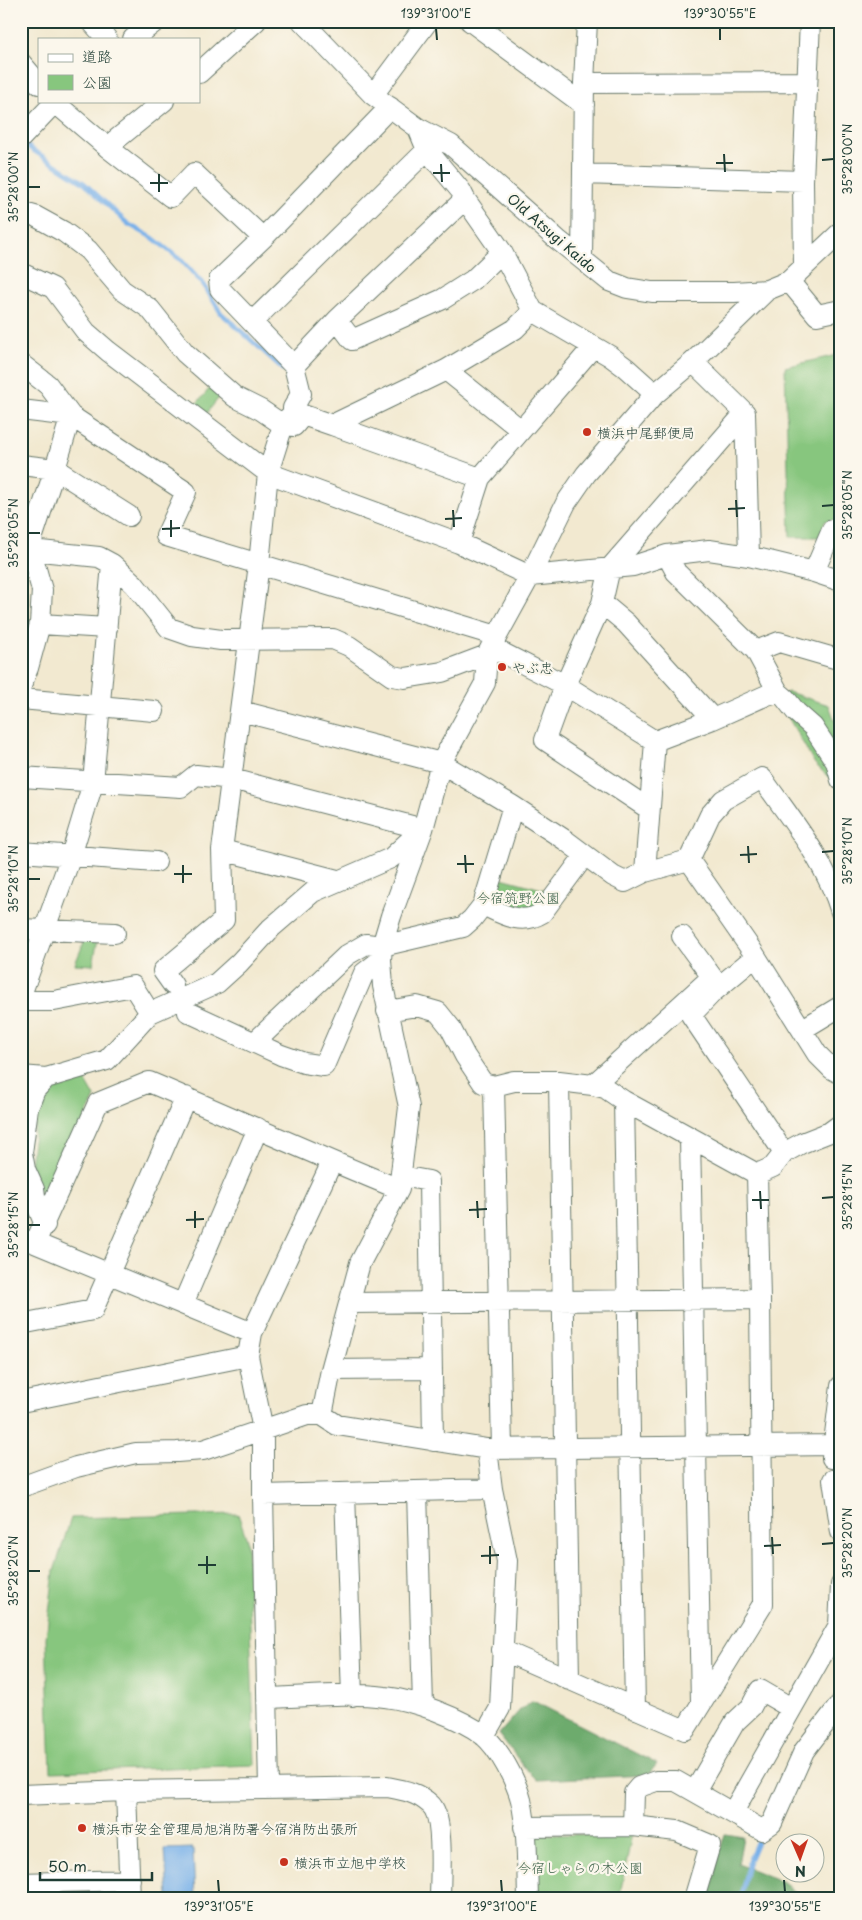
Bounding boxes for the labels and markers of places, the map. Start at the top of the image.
place label: 横浜中尾郵便局 [597,422,695,443]
marker: 横浜中尾郵便局 [581,426,593,438]
place label: やぶ忠 [512,657,553,678]
marker: やぶ忠 [496,661,508,673]
place label: 横浜市安全管理局旭消防署今宿消防出張所 [92,1818,358,1839]
marker: 横浜市安全管理局旭消防署今宿消防出張所 [76,1822,88,1834]
place label: 横浜市立旭中学校 [294,1852,406,1873]
marker: 横浜市立旭中学校 [278,1856,290,1868]

